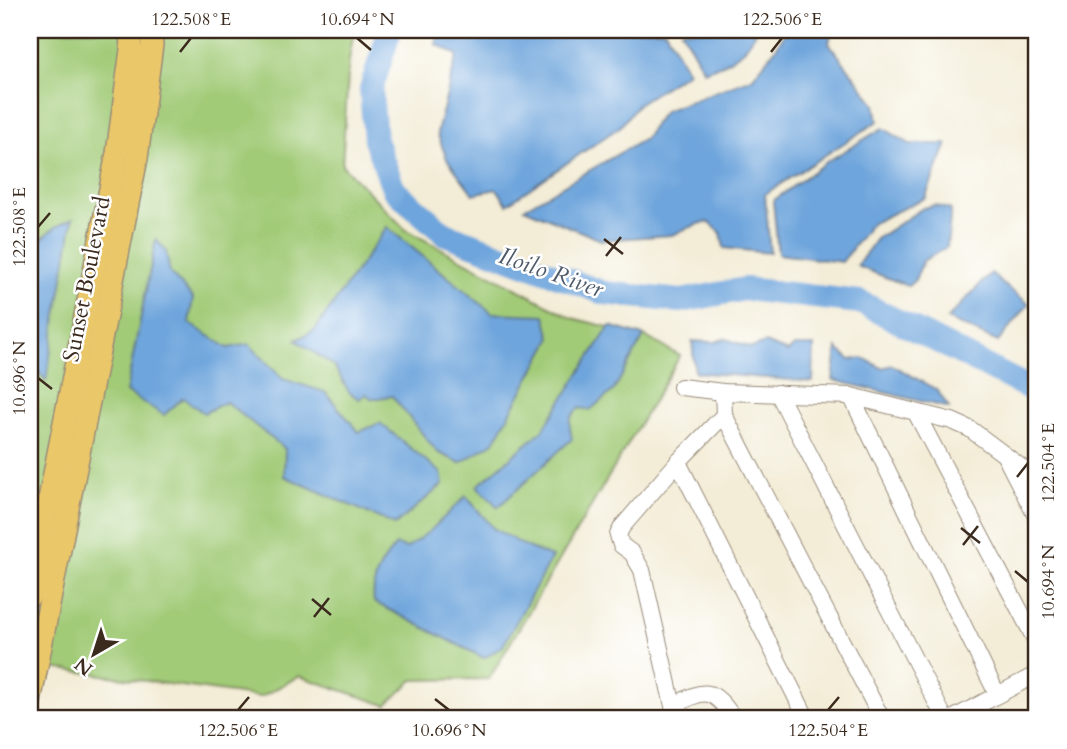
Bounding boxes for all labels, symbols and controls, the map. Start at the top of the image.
text: 122.508°E [151,7,231,32]
text: 10.694°N [319,7,395,32]
text: 122.506°E [742,7,822,32]
text: 122.508°E [7,187,32,267]
street label: Sunset Boulevard [55,193,118,365]
water label: Iloilo River [494,239,609,306]
text: 10.696°N [7,340,32,416]
text: 122.504°E [1036,423,1061,503]
text: 10.694°N [1036,544,1061,620]
north arrow [60,620,130,690]
text: N [69,651,99,682]
text: 122.506°E [198,718,278,743]
text: 10.696°N [411,718,487,743]
text: 122.504°E [788,718,868,743]

